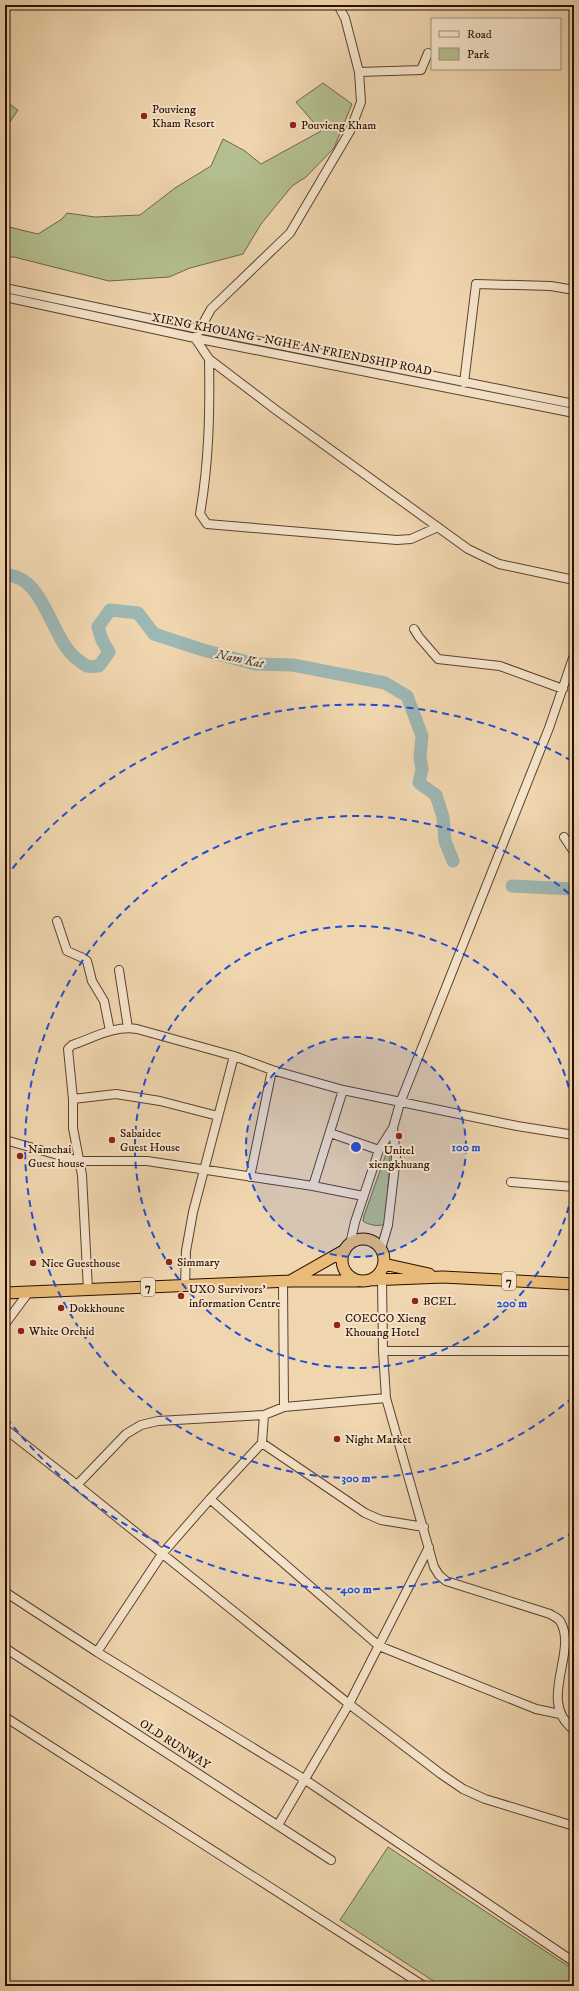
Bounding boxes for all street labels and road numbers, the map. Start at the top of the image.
street label: XIENG KHOUANG - NGHE AN FRIENDSHIP ROAD [151,310,433,379]
road number: 7 [502,1272,516,1290]
road number: 7 [141,1278,155,1296]
street label: OLD RUNWAY [137,1716,213,1773]

